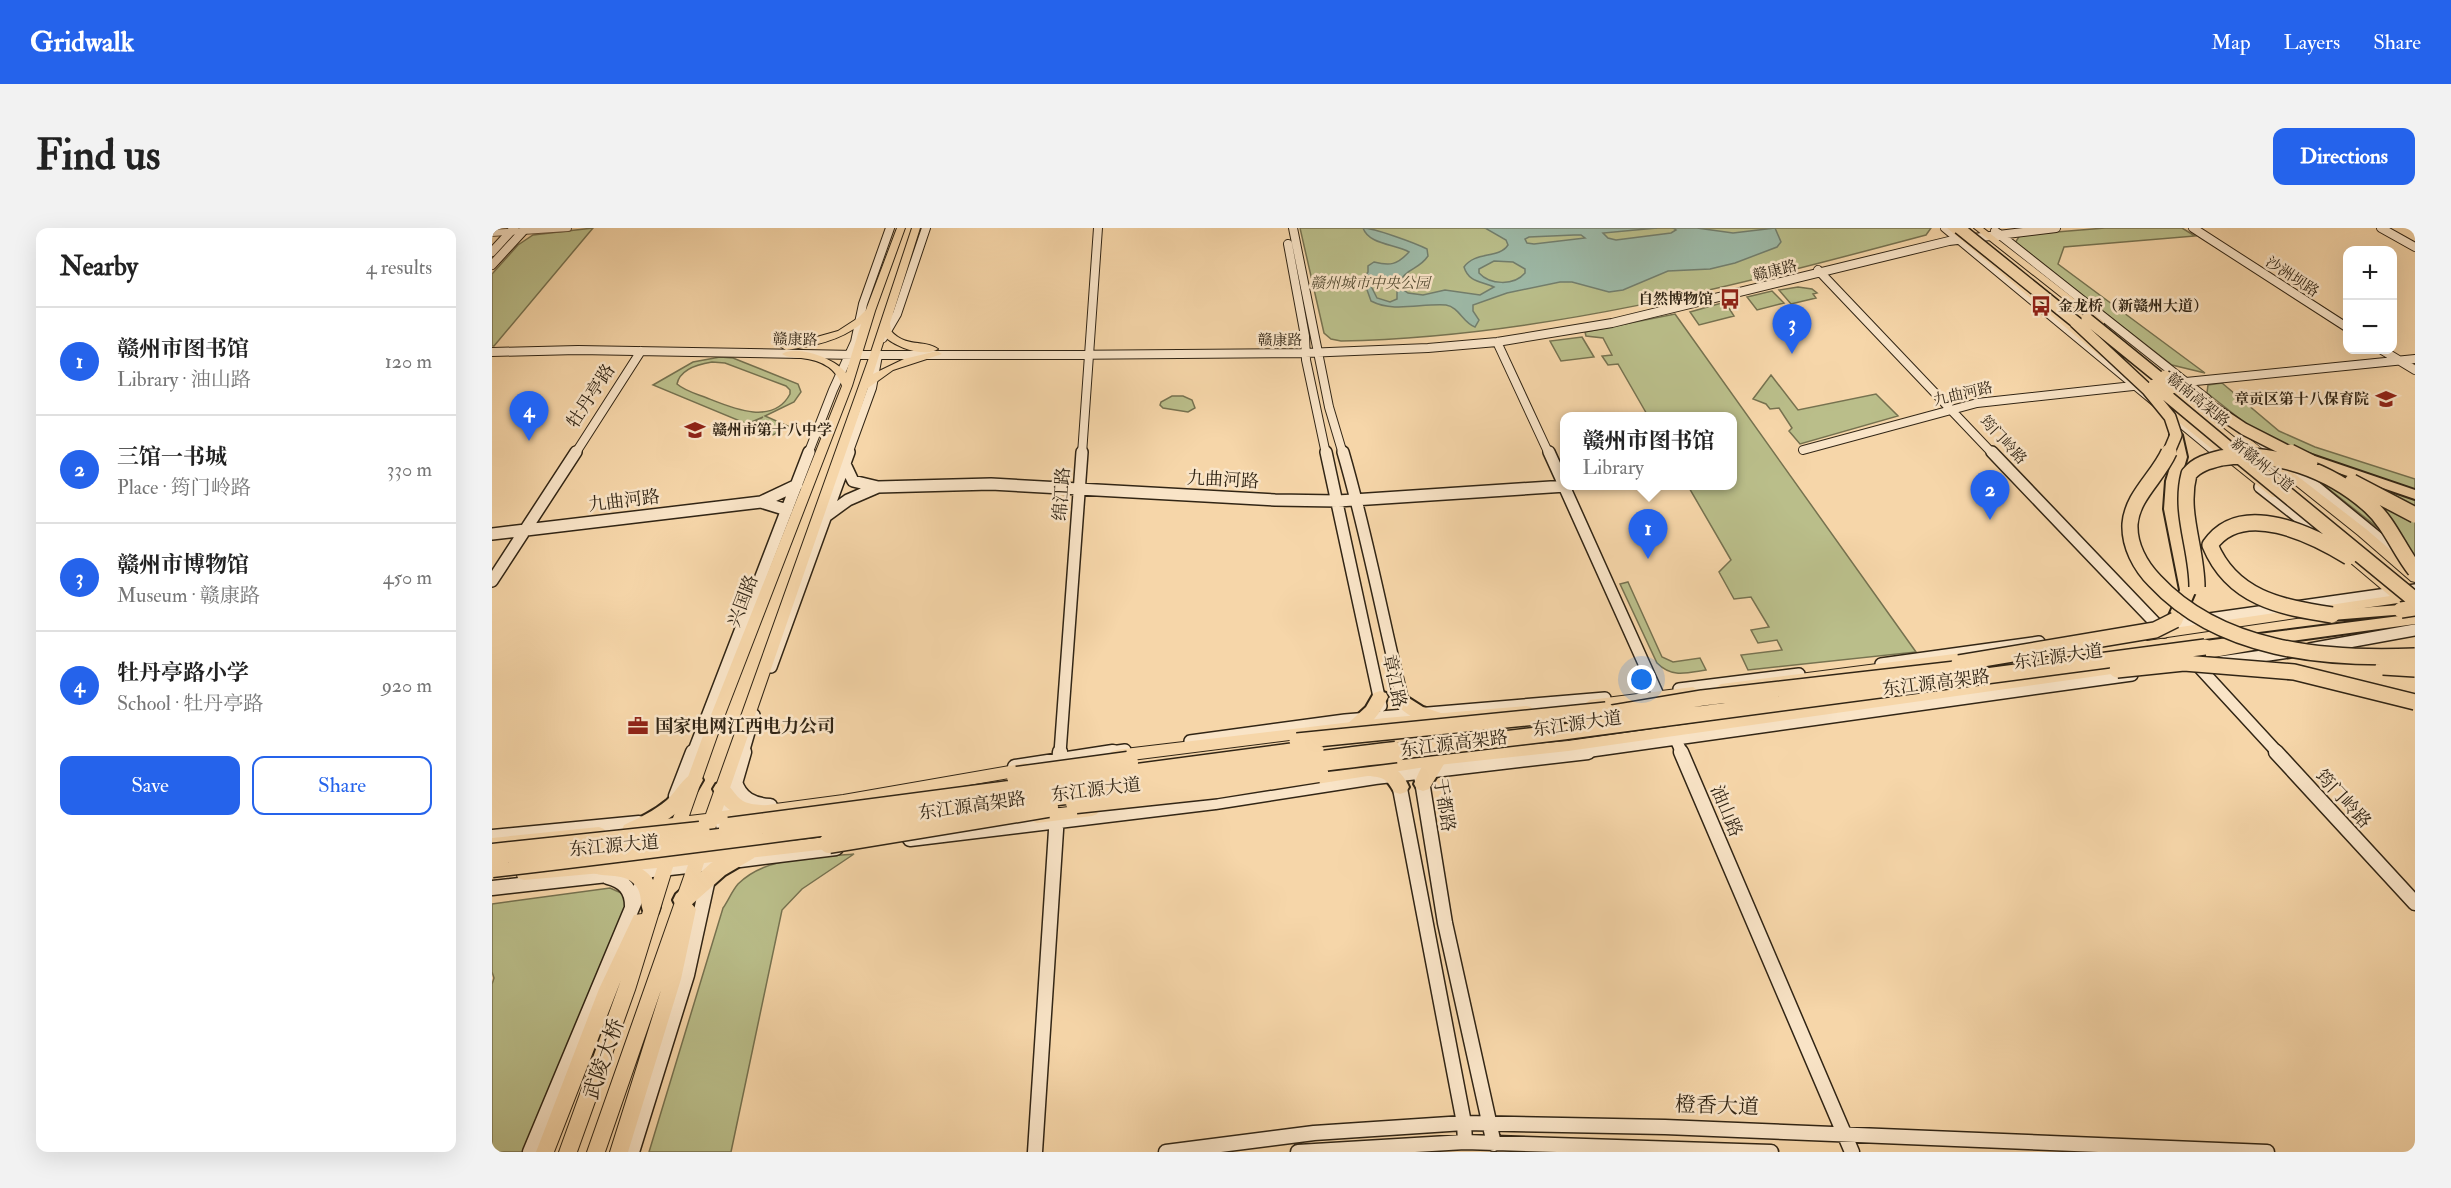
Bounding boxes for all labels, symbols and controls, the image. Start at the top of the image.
text: Gridwalk [30,25,134,60]
text: Map [2211,29,2251,56]
text: Layers [2284,29,2340,56]
text: Share [2373,29,2421,56]
button: Directions [2273,128,2415,185]
text: Find us [36,130,160,182]
map controls [2343,246,2397,354]
button: + [2343,246,2397,300]
text: Nearby [60,251,138,283]
street label: 沙洲坝路 [2262,253,2322,301]
text: 4 results [366,255,432,280]
street label: 赣康路 [1751,256,1799,286]
park label: 赣州城市中央公园 [1310,274,1432,293]
bus stop icon: 自然博物馆 [1718,287,1742,311]
place label: 自然博物馆 [1638,290,1713,309]
bus stop icon: 金龙桥（新赣州大道） [2029,294,2053,318]
place label: 金龙桥（新赣州大道） [2058,297,2208,316]
button: − [2343,300,2397,354]
pin: 3 [1772,304,1812,354]
street label: 赣康路 [772,330,818,350]
street label: 赣康路 [1257,331,1303,350]
text: 赣州市图书馆 [117,335,249,363]
text: 1 [76,349,83,374]
text: 120 m [385,349,432,374]
street label: 牡丹亭路 [562,360,620,432]
text: Library · 油山路 [117,367,251,392]
street label: 赣南高架路 [2163,369,2233,431]
street label: 九曲河路 [1932,378,1994,410]
school or university icon: 章贡区第十八保育院 [2374,387,2398,411]
place label: 章贡区第十八保育院 [2234,390,2369,409]
pin: 4 [510,392,549,441]
popup [1560,412,1737,490]
street label: 筠门岭路 [1976,412,2030,468]
school or university icon: 赣州市第十八中学 [683,418,707,442]
place label: 赣州市第十八中学 [712,421,832,440]
text: 赣州市图书馆 [1582,427,1715,455]
street label: 新赣州大道 [2227,434,2297,496]
text: 三馆一书城 [117,443,227,471]
text: Library [1582,455,1644,480]
text: 2 [74,457,85,482]
text: 330 m [387,457,432,482]
street label: 绵江路 [1049,466,1075,522]
street label: 九曲河路 [1186,467,1260,493]
pin: 2 [1970,470,2010,520]
text: Place · 筠门岭路 [117,475,251,500]
street label: 九曲河路 [587,485,661,517]
pin: 1 [1628,510,1668,559]
text: 赣州市博物馆 [117,551,249,579]
text: 3 [76,565,83,590]
text: 450 m [383,565,432,590]
street label: 兴国路 [723,572,763,630]
text: Museum · 赣康路 [117,583,260,608]
street label: 东江源大道 [2012,639,2104,675]
street label: 章江路 [1377,652,1411,710]
text: 牡丹亭路小学 [117,659,249,687]
your location [1627,665,1656,694]
street label: 东江源高架路 [1881,665,1991,701]
text: 4 [74,673,85,698]
text: 920 m [382,673,432,698]
text: School · 牡丹亭路 [117,691,263,716]
street label: 东江源大道 [1531,706,1623,742]
office icon: 国家电网江西电力公司 [626,714,650,738]
place label: 国家电网江西电力公司 [655,715,835,738]
street label: 东江源高架路 [1399,726,1509,762]
button: Save [60,756,240,815]
button: Share [252,756,432,815]
street label: 筠门岭路 [2310,765,2376,833]
street label: 东江源大道 [1050,773,1142,807]
street label: 于都路 [1428,777,1460,833]
street label: 油山路 [1705,782,1747,840]
street label: 东江源高架路 [917,787,1027,825]
street label: 东江源大道 [568,831,660,861]
street label: 武陵大桥 [578,1015,630,1103]
street label: 橙香大道 [1675,1091,1759,1121]

